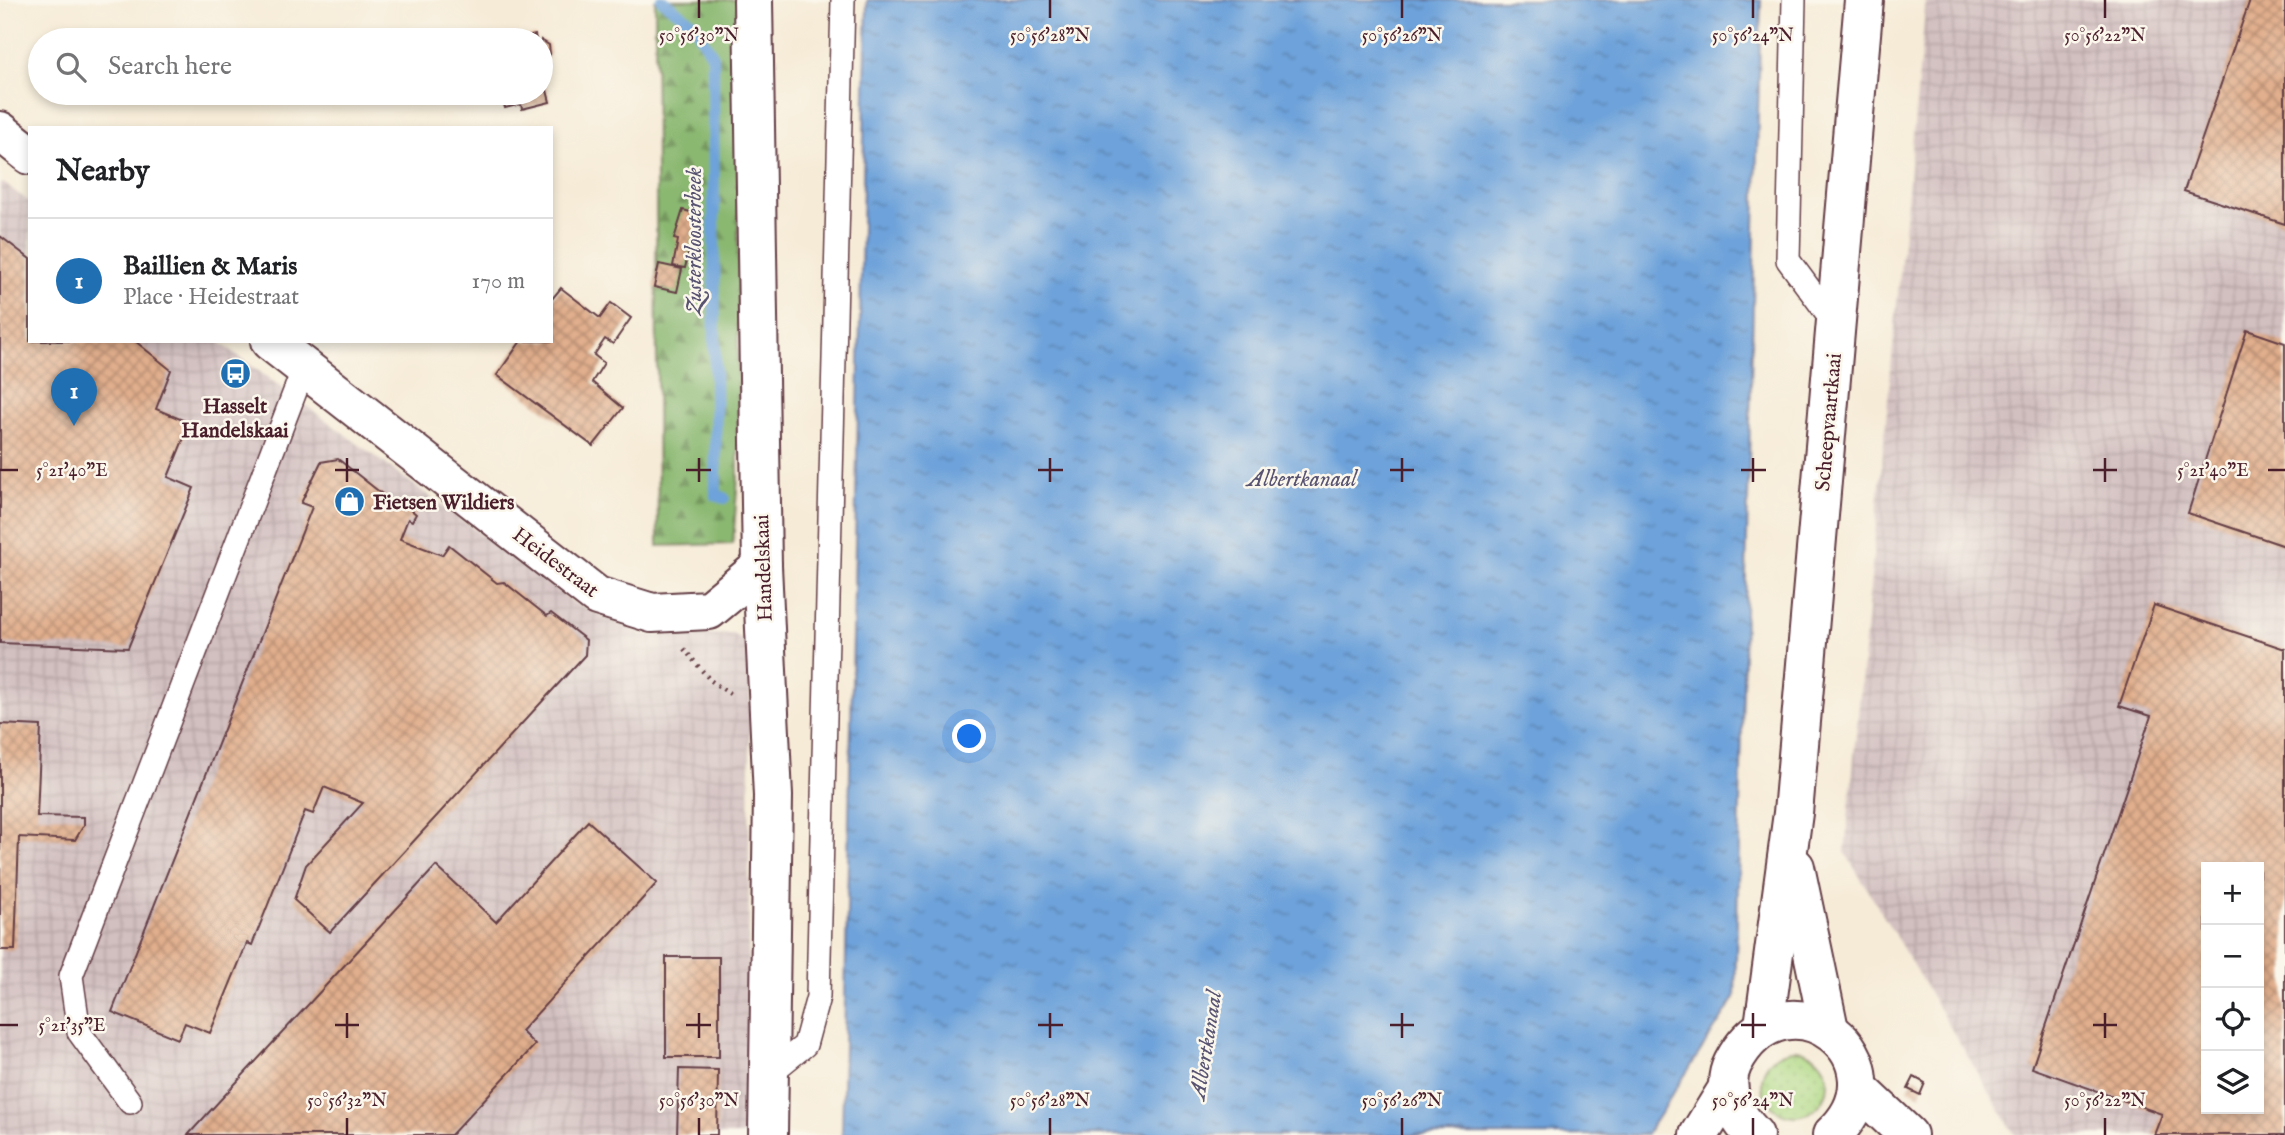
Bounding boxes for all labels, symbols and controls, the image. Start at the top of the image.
text: 50°56'30"N [659,25,739,48]
text: 50°56'28"N [1010,25,1090,48]
text: 50°56'26"N [1362,25,1443,48]
text: 50°56'24"N [1712,25,1794,48]
text: 50°56'22"N [2064,25,2146,48]
search box [28,28,553,105]
icon: search [52,48,90,86]
text: Search here [108,50,232,83]
text: Nearby [56,153,149,191]
water label: Zusterkloosterbeek [680,167,710,317]
text: Baillien & Maris [123,250,297,283]
text: 1 [75,267,83,296]
text: 170 m [472,267,525,296]
text: Place · Heidestraat [123,283,299,312]
street label: Scheepvaartkaai [1810,352,1849,492]
bus stop icon: Hasselt Handelskaai [218,357,252,391]
pin: 1 [51,368,97,426]
place label: Hasselt Handelskaai [181,394,289,445]
text: 5°21'40"E [36,460,108,483]
text: 5°21'40"E [2177,460,2249,483]
water label: Albertkanaal [1245,465,1358,494]
shop icon: Fietsen Wildiers [333,485,367,519]
place label: Fietsen Wildiers [373,490,514,517]
street label: Handelskaai [749,514,780,622]
street label: Heidestraat [506,522,604,604]
your location [952,719,986,753]
map controls [2201,862,2264,1114]
button: + [2201,862,2264,925]
button: − [2201,925,2264,988]
water label: Albertkanaal [1183,987,1230,1103]
button: locate [2201,988,2264,1051]
text: 5°21'35"E [39,1015,106,1038]
button: layers [2201,1051,2264,1114]
text: 50°56'32"N [307,1090,387,1113]
text: 50°56'30"N [659,1090,739,1113]
text: 50°56'28"N [1010,1090,1090,1113]
text: 50°56'26"N [1362,1090,1443,1113]
text: 50°56'24"N [1712,1090,1794,1113]
text: 50°56'22"N [2064,1090,2146,1113]

